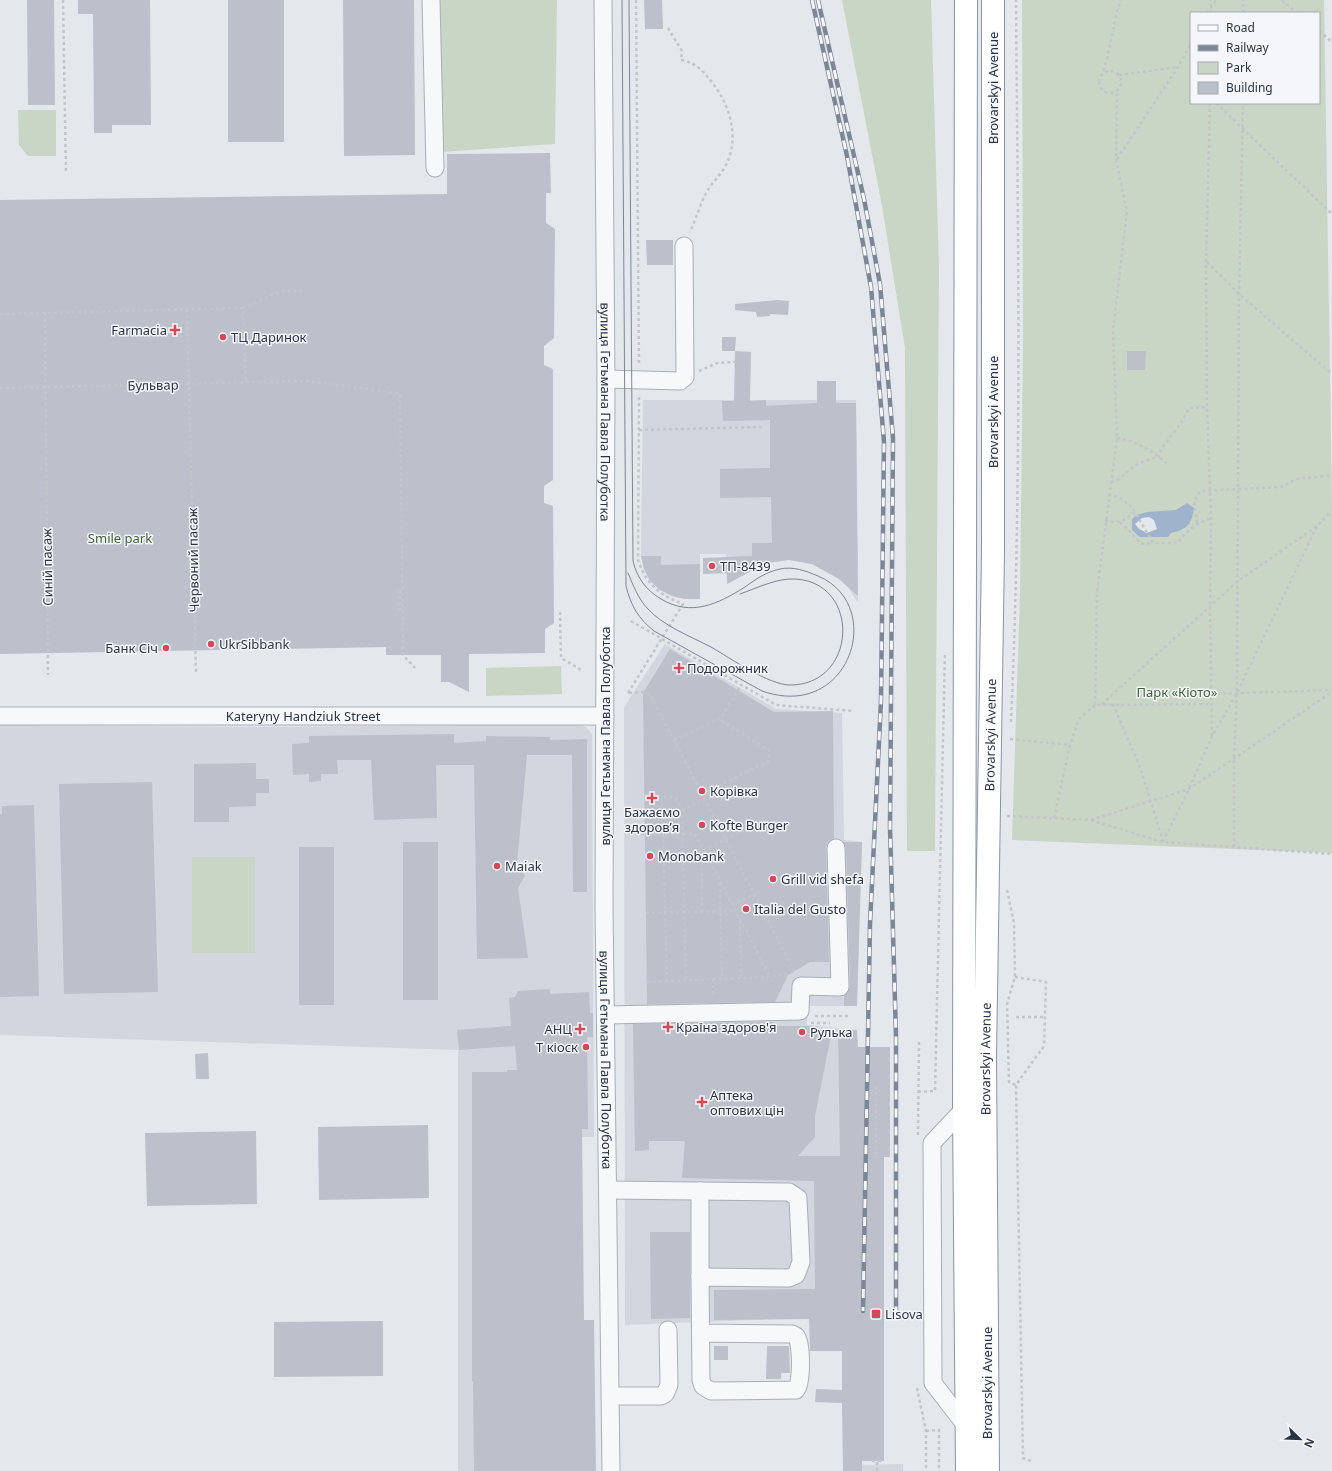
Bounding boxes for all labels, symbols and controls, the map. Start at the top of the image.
legend [1190,12,1320,104]
text: Road [1226,19,1255,36]
street label: Brovarskyi Avenue [984,32,1002,144]
text: Railway [1226,39,1270,56]
text: Park [1226,59,1252,76]
text: Building [1226,79,1273,96]
street label: вулиця Гетьмана Павла Полуботка [596,302,615,522]
place label: Farmacia [111,321,167,339]
marker: Farmacia [170,325,180,335]
place label: ТЦ Даринок [231,328,307,346]
marker: ТЦ Даринок [218,332,228,342]
street label: Brovarskyi Avenue [984,356,1002,468]
street label: Бульвар [127,376,179,394]
street label: Червоний пасаж [183,507,203,613]
street label: Синій пасаж [37,528,57,606]
park label: Smile park [88,529,152,547]
place label: ТП-8439 [720,557,771,575]
marker: ТП-8439 [707,561,717,571]
street label: вулиця Гетьмана Павла Полуботка [596,627,614,845]
place label: UkrSibbank [219,635,290,653]
place label: Банк Січ [105,639,158,657]
marker: UkrSibbank [206,639,216,649]
marker: Банк Січ [161,643,171,653]
place label: Подорожник [687,659,768,677]
marker: Подорожник [674,663,684,673]
street label: Brovarskyi Avenue [980,679,1000,792]
park label: Парк «Кіото» [1137,683,1218,701]
street label: Kateryny Handziuk Street [226,707,381,725]
place label: Корівка [710,782,758,800]
marker: Корівка [697,786,707,796]
marker: Бажаємо здоровʼя [647,793,657,803]
place label: Бажаємо здоровʼя [624,803,680,836]
place label: Kofte Burger [710,816,789,834]
marker: Kofte Burger [697,820,707,830]
place label: Monobank [658,847,724,865]
marker: Monobank [645,851,655,861]
place label: Maiak [505,857,542,875]
marker: Maiak [492,861,502,871]
place label: Grill vid shefa [781,870,864,888]
marker: Grill vid shefa [768,874,778,884]
place label: Italia del Gusto [754,900,846,918]
marker: Italia del Gusto [741,904,751,914]
street label: вулиця Гетьмана Павла Полуботка [596,950,616,1170]
street label: Brovarskyi Avenue [976,1003,995,1115]
place label: Країна здоров'я [676,1018,777,1036]
place label: АНЦ [544,1020,572,1038]
marker: Країна здоров'я [663,1022,673,1032]
place label: Рулька [810,1023,852,1041]
marker: АНЦ [575,1024,585,1034]
marker: Рулька [797,1027,807,1037]
place label: Т кіоск [536,1038,578,1056]
marker: Т кіоск [581,1042,591,1052]
place label: Аптека оптових цін [710,1086,784,1119]
marker: Аптека оптових цін [697,1097,707,1107]
place label: Lisova [885,1305,923,1323]
marker: Lisova [870,1308,882,1320]
street label: Brovarskyi Avenue [978,1327,996,1439]
north arrow [1280,1419,1320,1459]
text: N [1301,1436,1318,1450]

